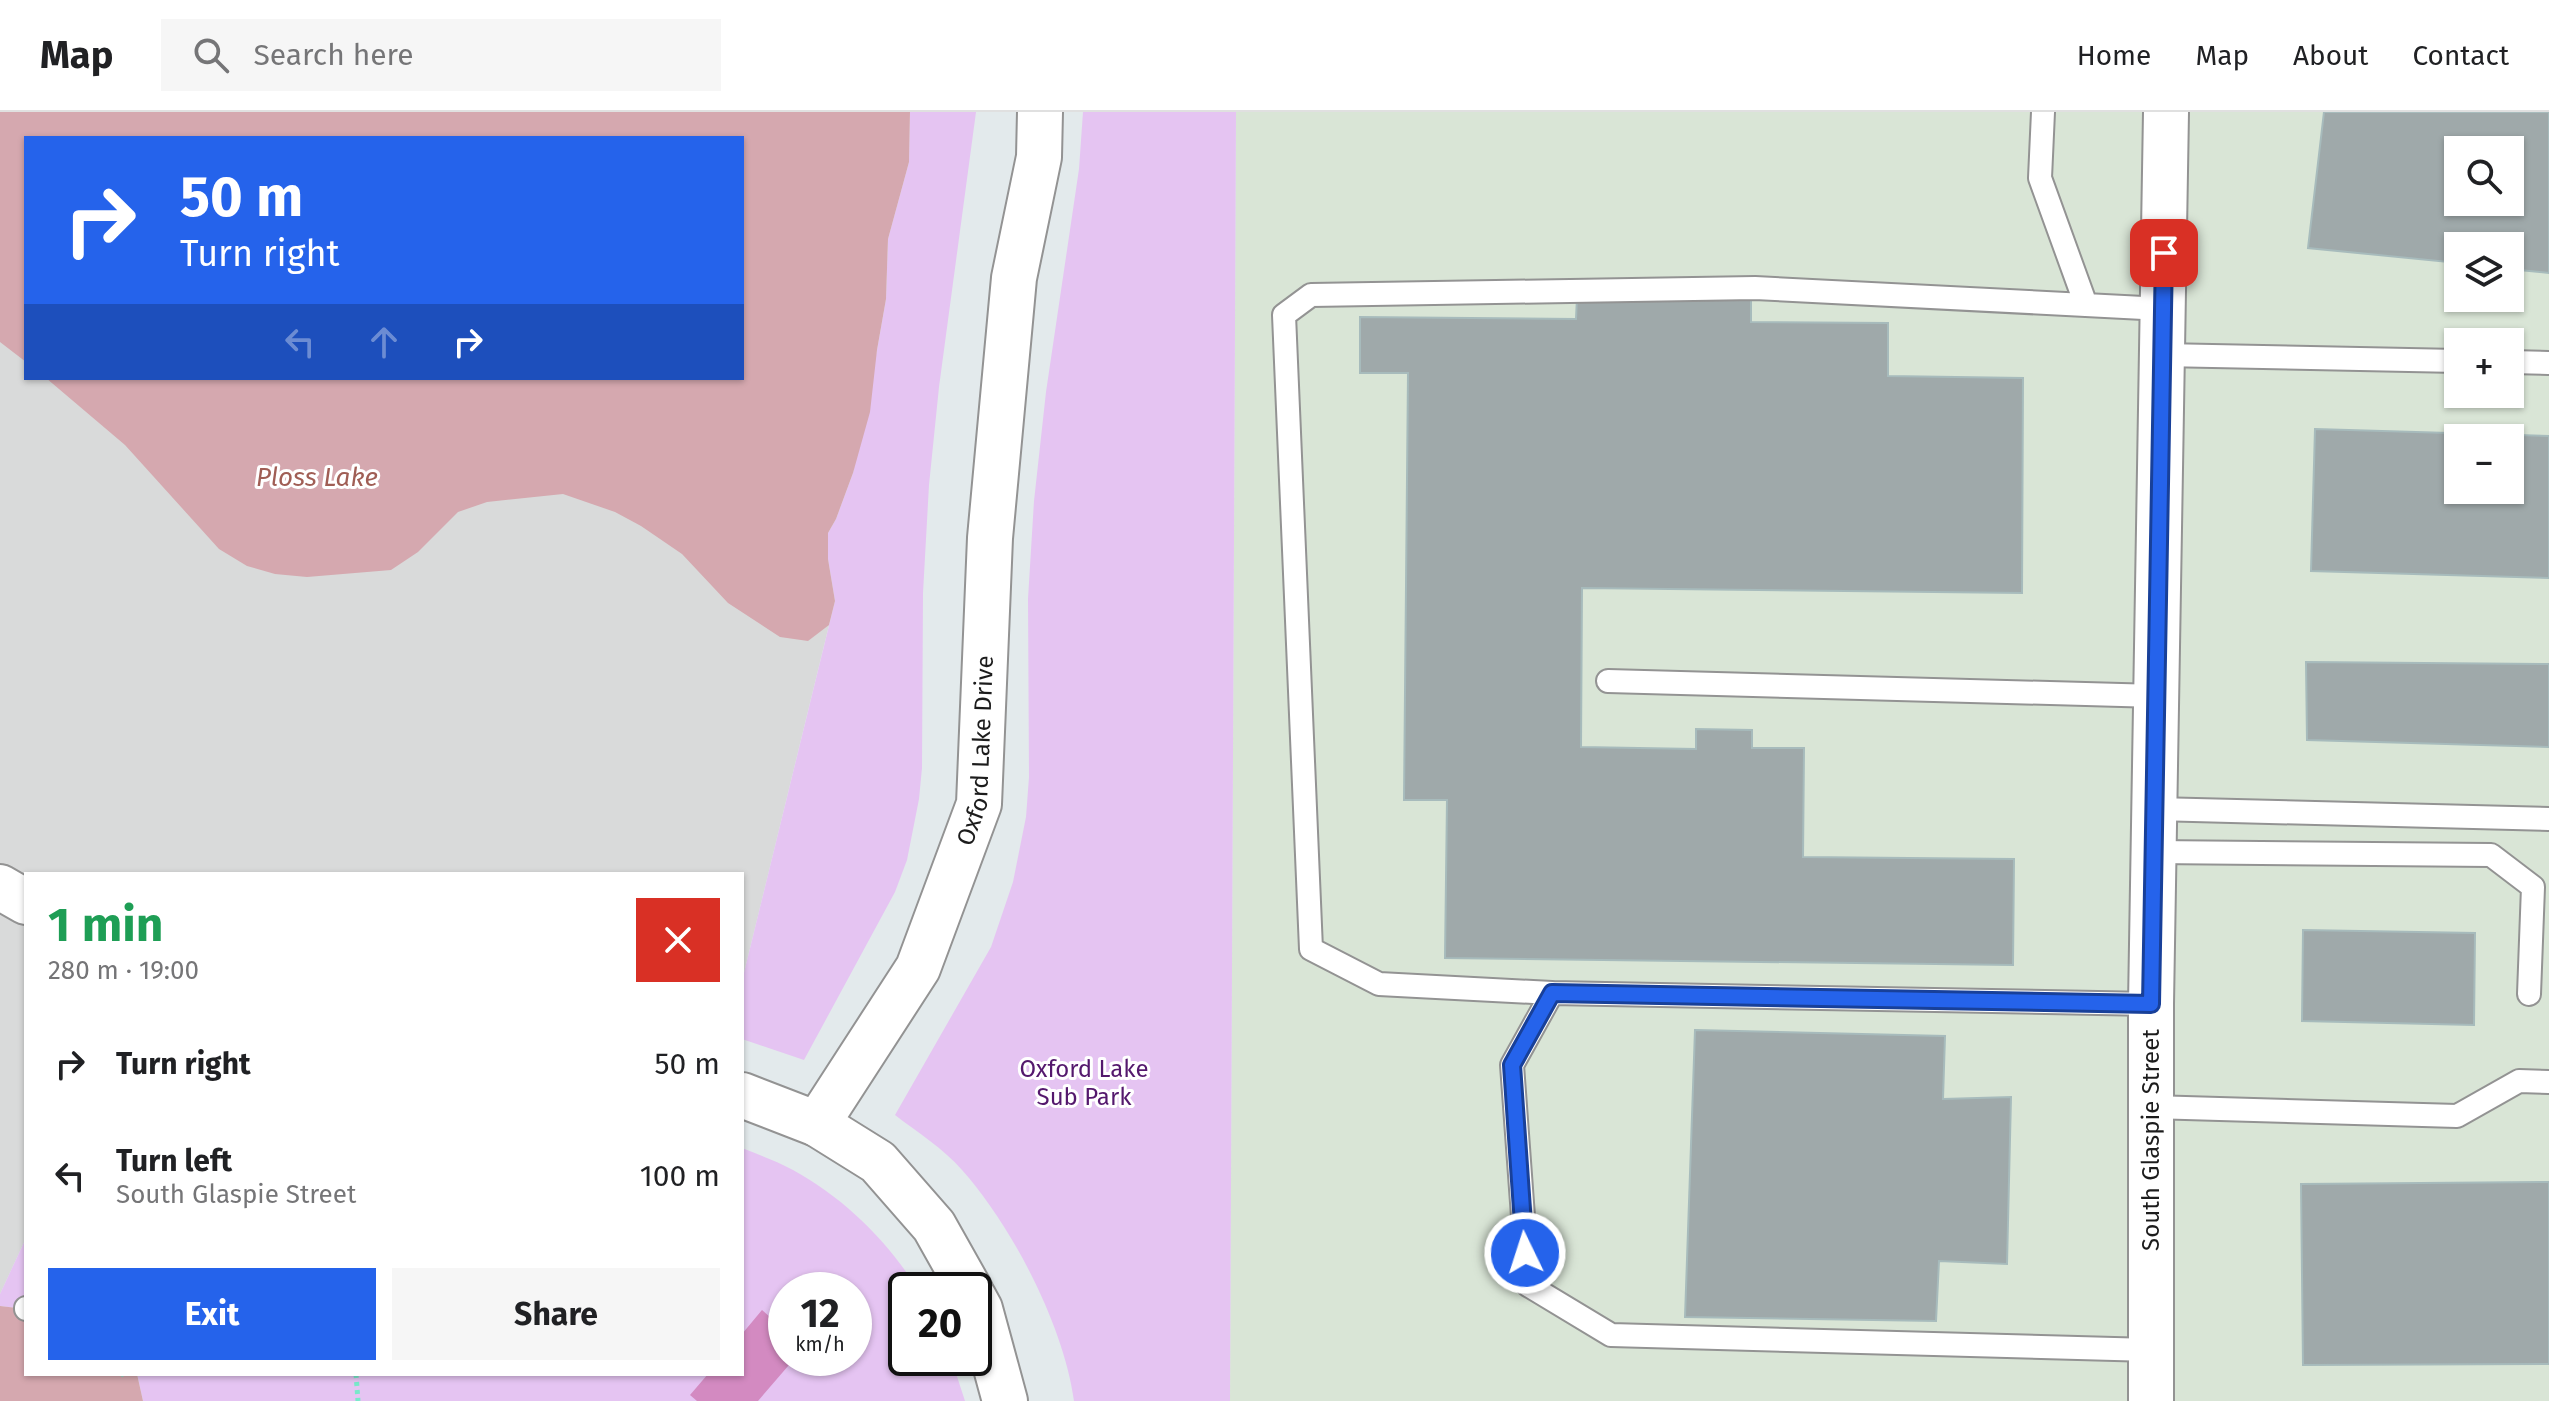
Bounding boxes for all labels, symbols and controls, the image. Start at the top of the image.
search box [161,19,721,91]
text: Map [40,32,113,78]
icon: search [189,33,233,77]
text: Search here [253,37,414,73]
text: Home [2077,39,2151,72]
text: Map [2195,39,2249,72]
text: About [2293,39,2368,72]
text: Contact [2412,39,2509,72]
map controls [2444,136,2524,504]
button: search [2444,136,2524,216]
text: 50 m [180,164,303,231]
icon: right [48,168,152,272]
pin [2130,219,2198,287]
icon: arrive [2142,231,2186,275]
text: Turn right [180,232,340,276]
button: layers [2444,232,2524,312]
icon: left [278,320,322,364]
icon: ahead [362,320,406,364]
icon: right [446,320,490,364]
button: + [2444,328,2524,408]
button: − [2444,424,2524,504]
water label: Ploss Lake [256,462,378,493]
street label: Oxford Lake Drive [951,655,999,849]
text: 1 min [48,896,163,954]
button: close [636,898,720,982]
text: 280 m · 19:00 [48,955,199,986]
street label: South Glaspie Street [2137,1029,2165,1251]
icon: right [48,1042,92,1086]
text: Turn right [116,1046,251,1082]
text: 50 m [655,1046,720,1082]
park label: Oxford Lake Sub Park [1020,1055,1149,1111]
text: Turn left [116,1143,232,1179]
icon: left [48,1154,92,1198]
text: 100 m [640,1158,720,1194]
text: South Glaspie Street [116,1179,356,1210]
position arrow [1483,1211,1567,1295]
button: Exit [48,1268,376,1360]
button: Share [392,1268,720,1360]
speed limit sign: 20 [888,1272,992,1376]
text: 12 [800,1290,840,1338]
text: km/h [795,1332,845,1356]

